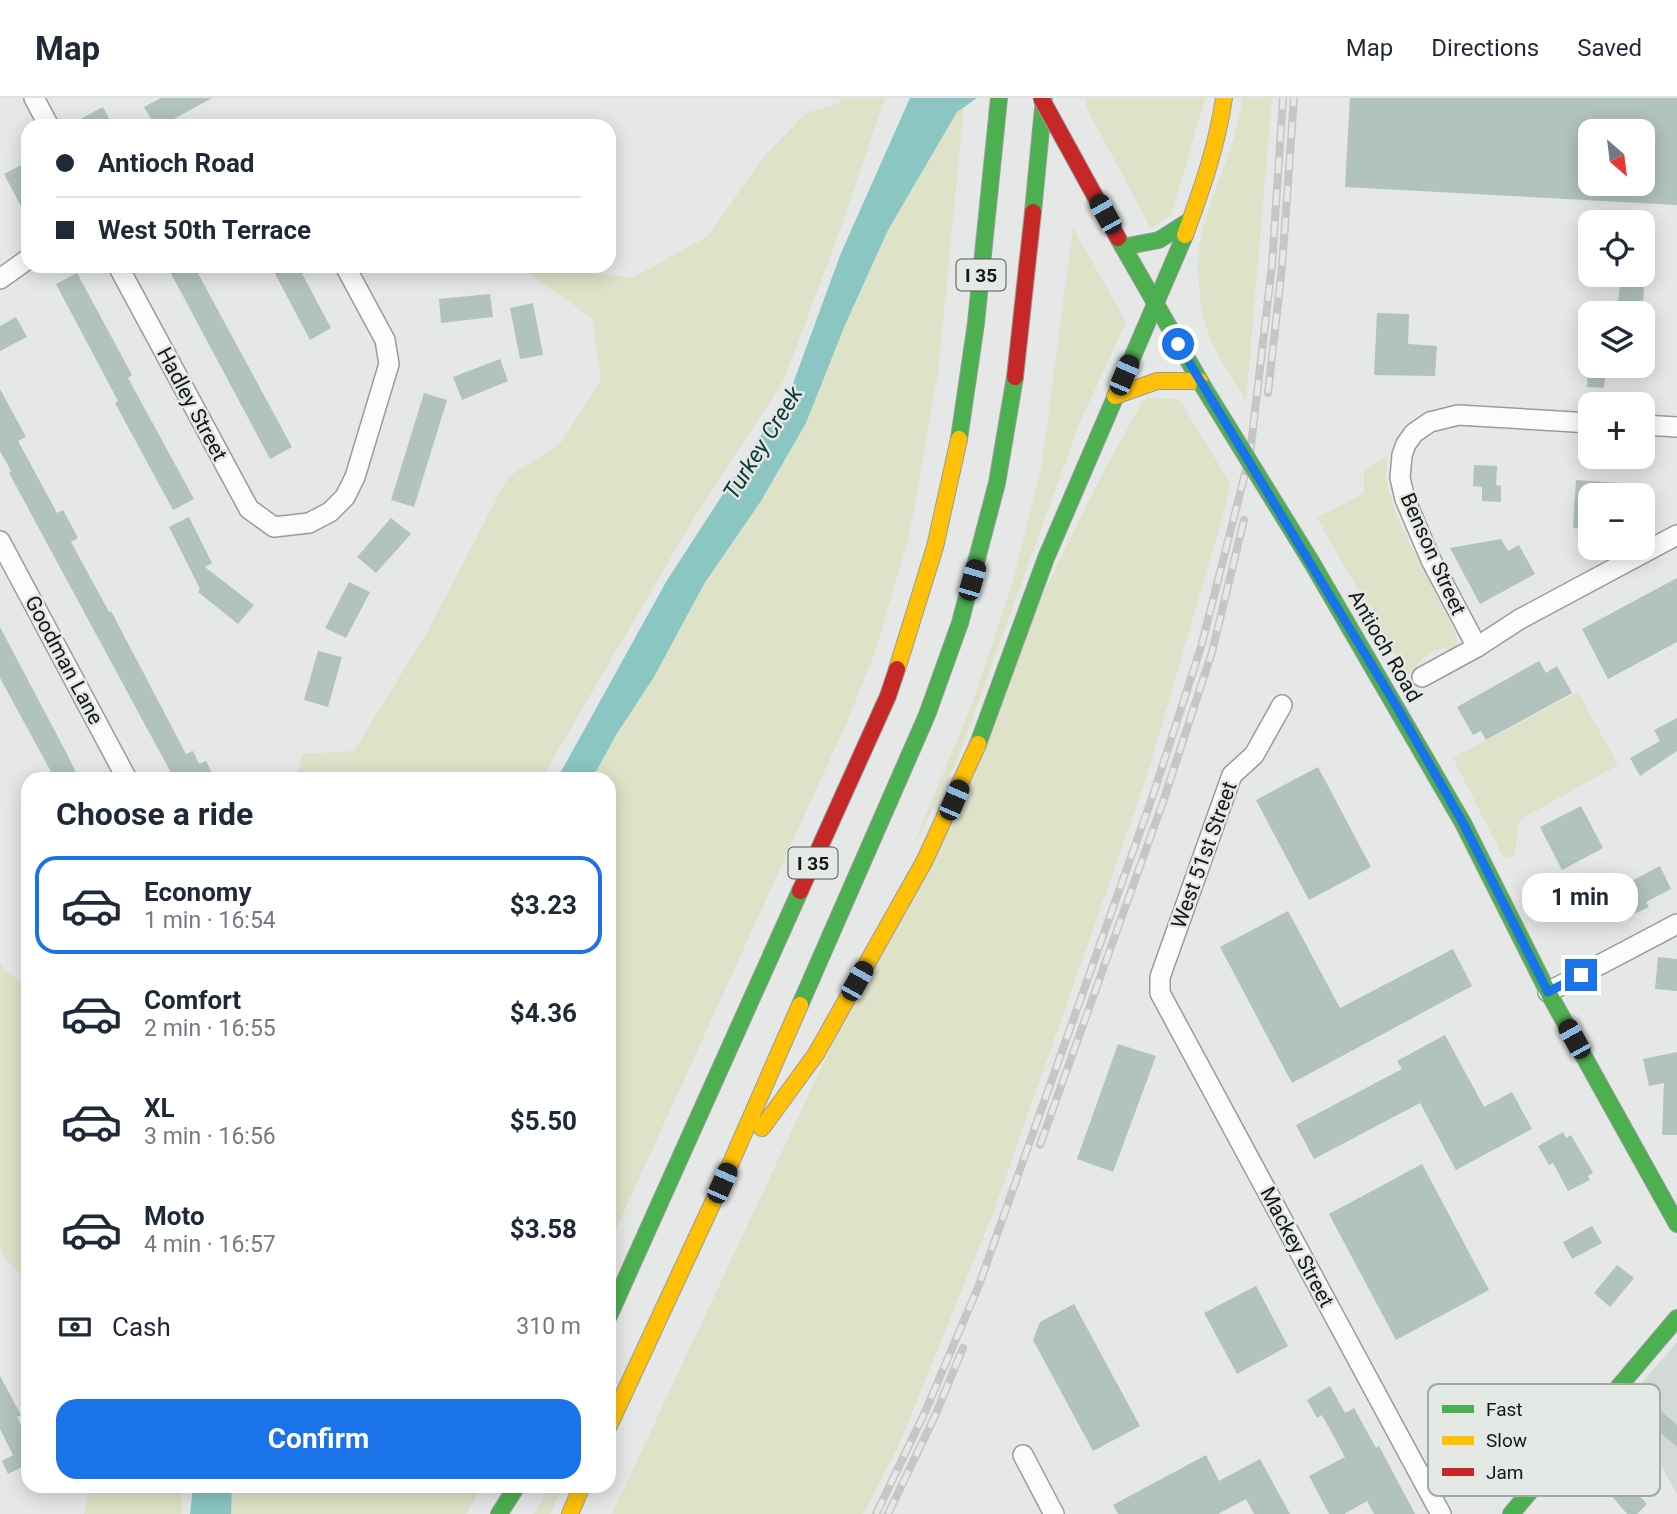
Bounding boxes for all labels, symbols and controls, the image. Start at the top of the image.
text: Map [35,29,100,68]
text: Map [1346,34,1393,62]
text: Directions [1431,34,1539,62]
text: Saved [1577,34,1642,62]
north arrow [1578,119,1656,196]
map controls [1578,119,1655,560]
text: Antioch Road [98,148,254,178]
car [1086,191,1125,237]
button: locate [1578,210,1655,287]
text: West 50th Terrace [98,215,311,245]
road number: I 35 [956,260,1006,290]
button: layers [1578,301,1655,378]
route start [1162,328,1194,360]
street label: Hadley Street [152,343,232,465]
car [1107,352,1142,398]
water label: Turkey Creek [718,381,809,504]
button: + [1578,392,1655,469]
button: − [1578,483,1655,560]
street label: Benson Street [1395,489,1471,619]
car [957,557,988,603]
street label: Antioch Road [1343,586,1427,706]
street label: Goodman Lane [20,592,108,728]
car [937,777,972,823]
street label: West 51st Street [1166,778,1242,932]
text: Choose a ride [56,795,253,833]
road number: I 35 [788,848,838,878]
icon: car [60,874,123,937]
callout: 1 min [1523,874,1639,922]
text: Economy [144,877,251,907]
text: 1 min [1551,884,1609,911]
text: $3.23 [510,890,577,920]
text: 1 min · 16:54 [144,907,276,934]
car [838,958,877,1004]
route end [1565,959,1597,991]
icon: car [60,982,123,1045]
text: Comfort [144,985,241,1015]
text: $4.36 [510,998,577,1028]
text: 2 min · 16:55 [144,1015,276,1042]
car [1555,1016,1594,1062]
icon: car [60,1090,123,1153]
text: XL [144,1093,175,1123]
text: $5.50 [510,1106,577,1136]
text: 3 min · 16:56 [144,1123,276,1150]
car [704,1160,741,1206]
street label: Mackey Street [1255,1183,1339,1311]
icon: car [60,1198,123,1261]
text: Moto [144,1201,205,1231]
text: $3.58 [510,1214,577,1244]
text: 4 min · 16:57 [144,1231,276,1258]
icon: cash [56,1308,94,1346]
text: Cash [112,1312,171,1342]
text: 310 m [516,1313,581,1340]
legend [1428,1384,1660,1496]
text: Fast [1486,1398,1523,1421]
button: Confirm [56,1399,581,1479]
text: Slow [1486,1429,1527,1452]
text: Jam [1486,1461,1523,1484]

